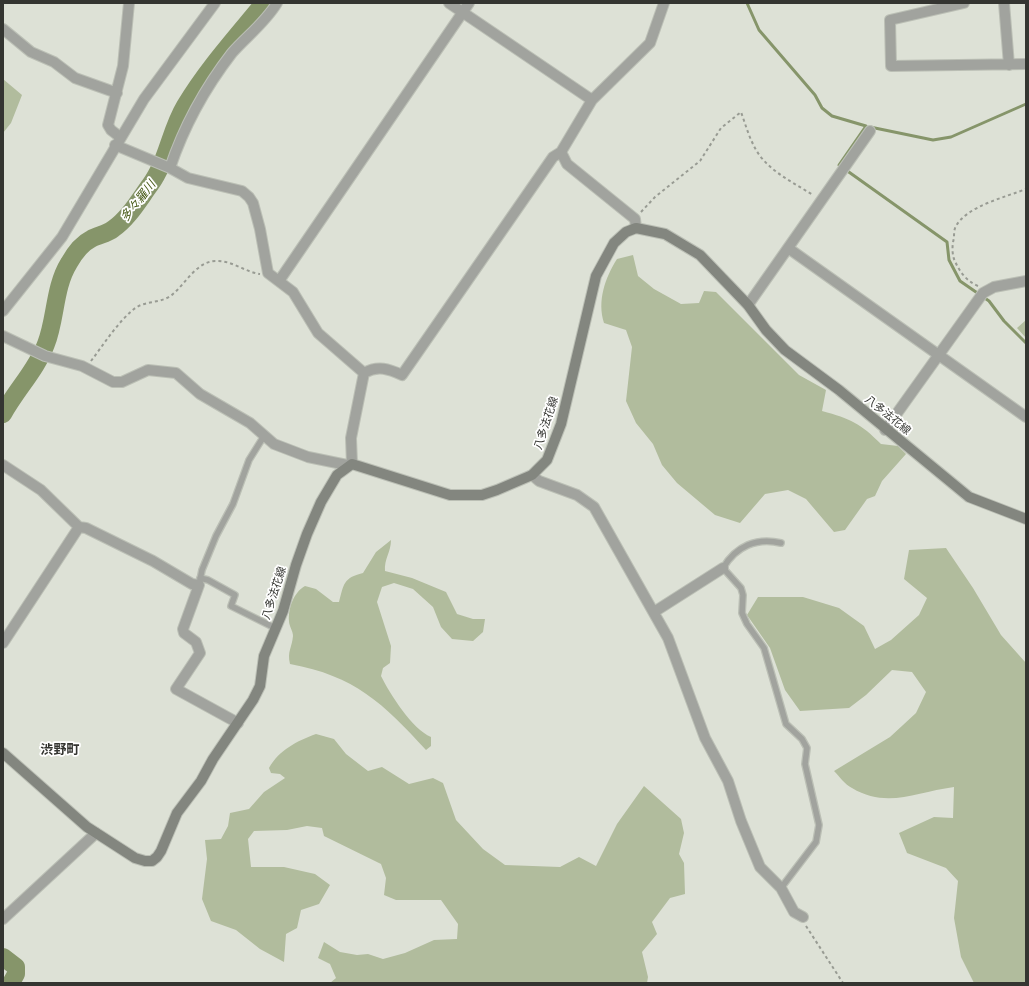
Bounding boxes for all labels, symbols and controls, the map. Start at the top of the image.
water label: 多々羅川 [118,178,158,224]
street label: 八多法花線 [862,393,914,437]
street label: 八多法花線 [531,395,561,451]
street label: 八多法花線 [259,565,289,621]
district label: 渋野町 [41,742,79,758]

